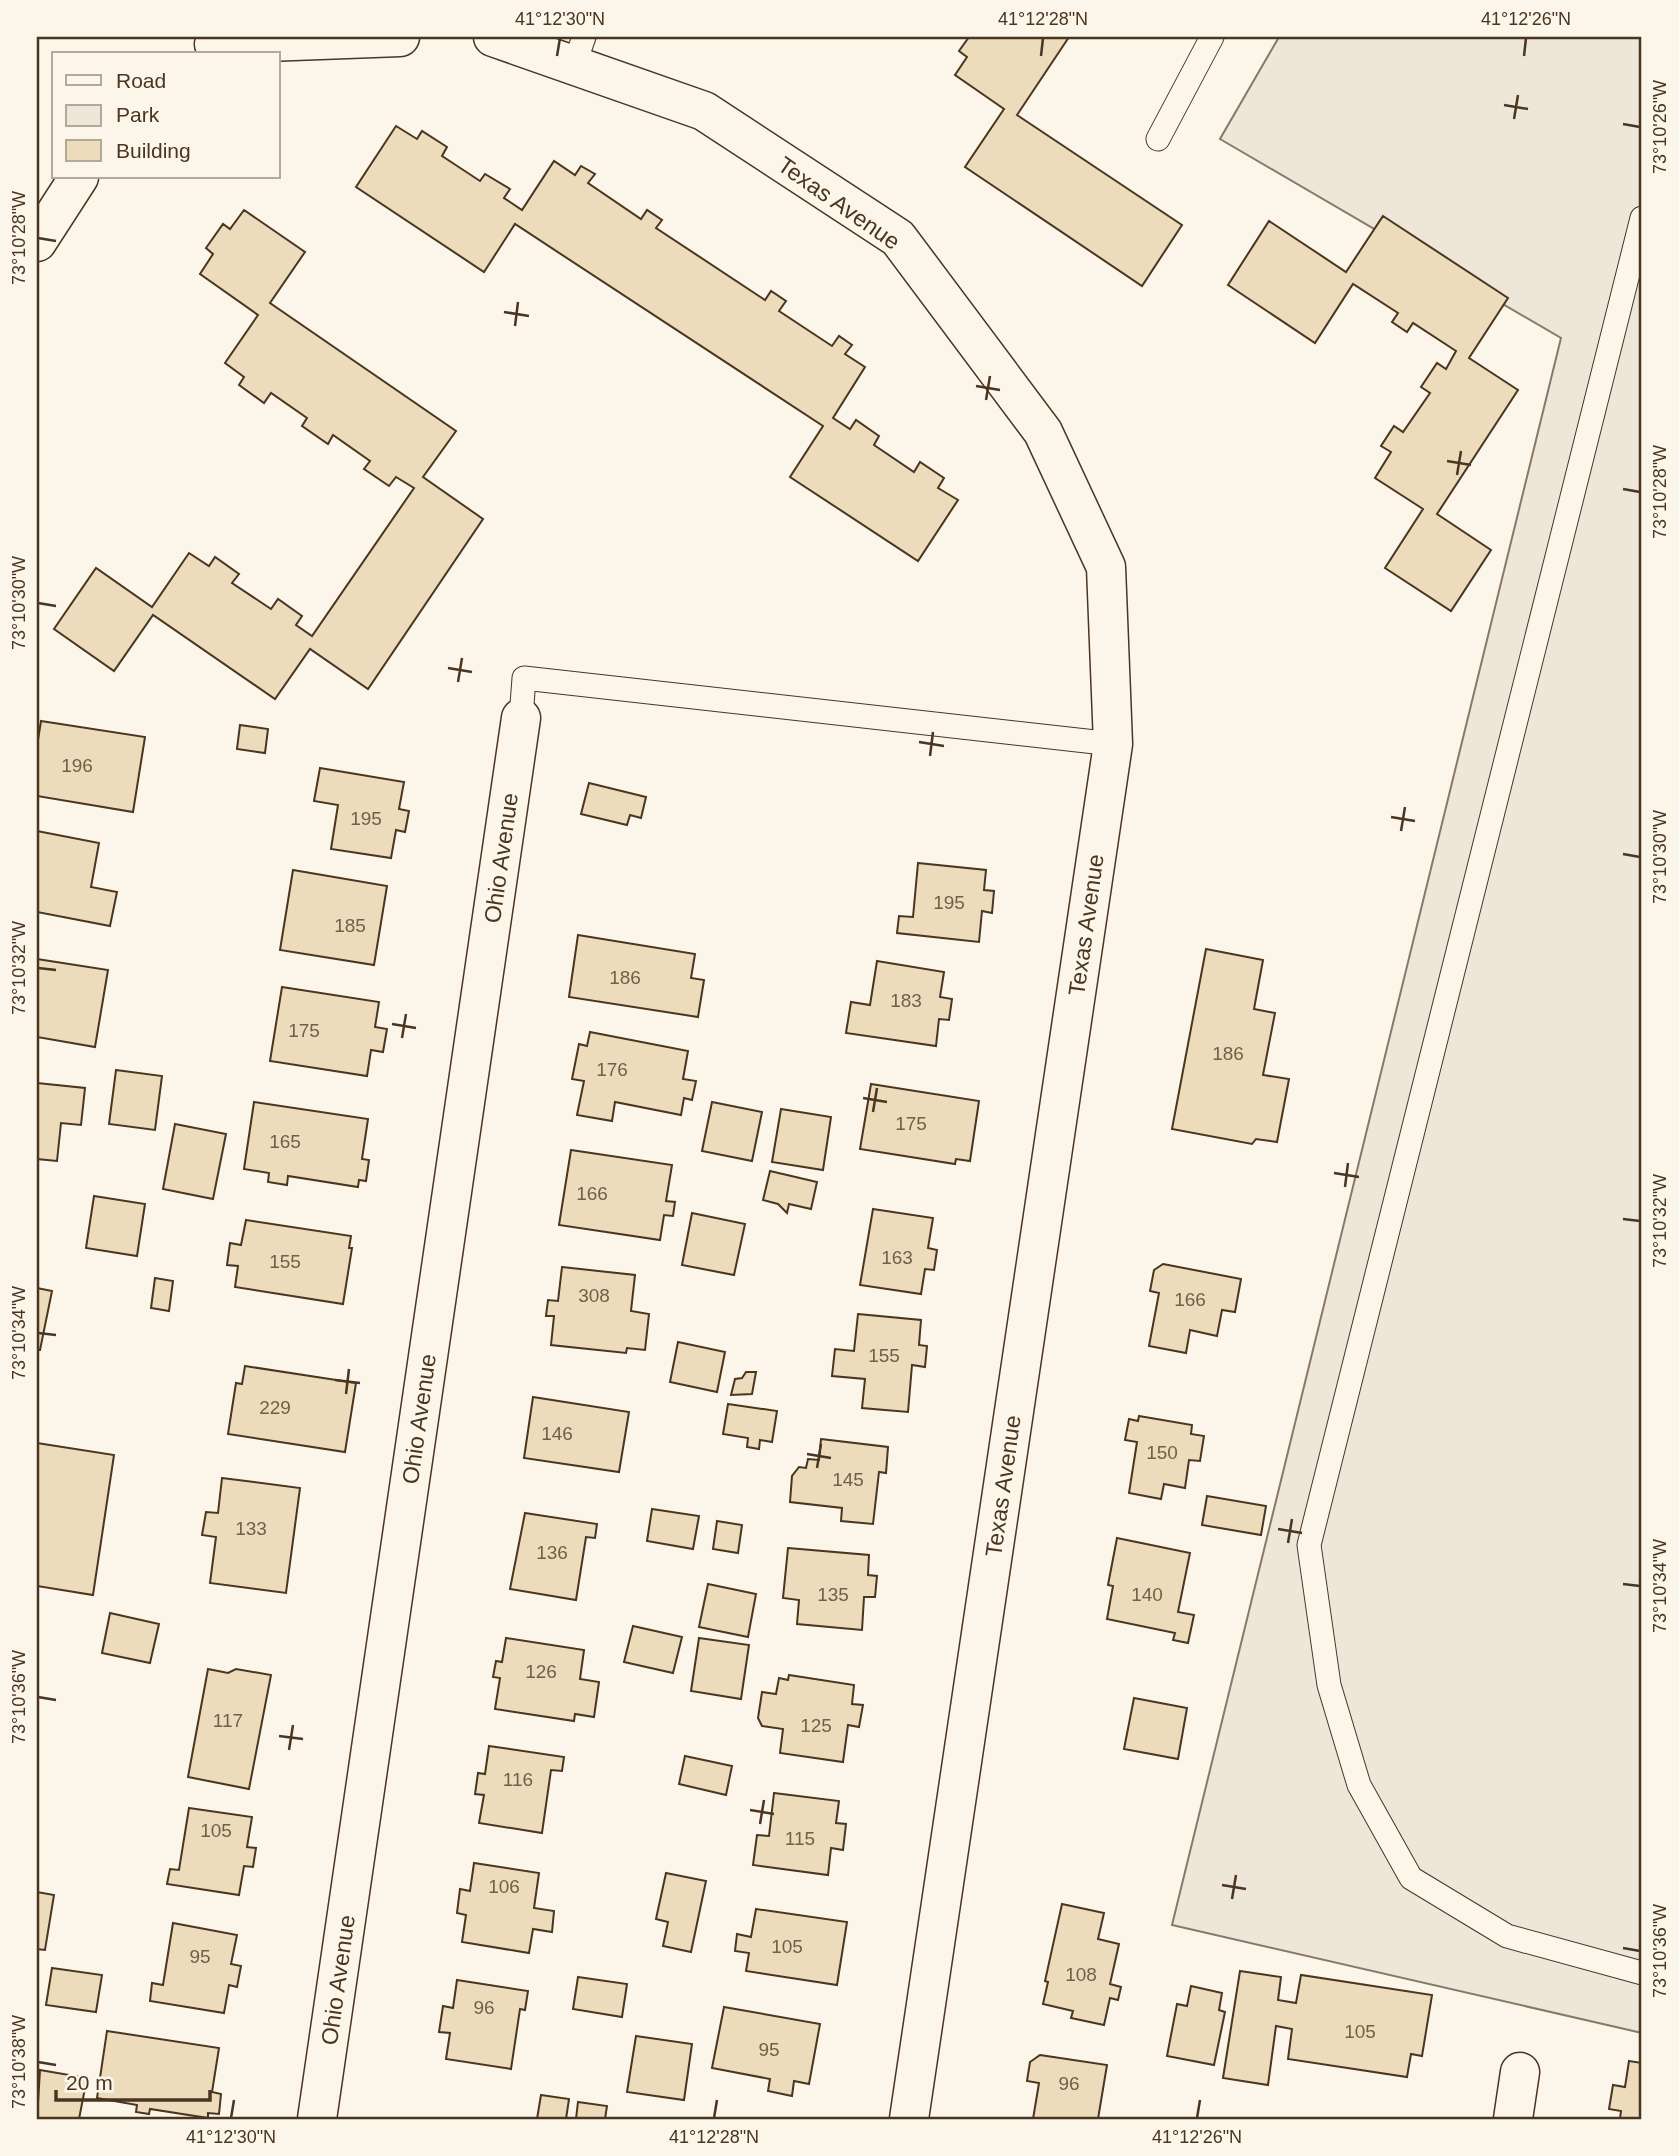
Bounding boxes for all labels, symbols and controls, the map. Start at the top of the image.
text: 41°12'30"N [515,9,605,29]
text: 41°12'28"N [998,9,1088,29]
text: 41°12'26"N [1481,9,1571,29]
legend [52,52,280,178]
text: Road [116,69,166,92]
text: 73°10'26"W [1650,80,1670,174]
text: Park [116,103,160,126]
text: Building [116,139,191,162]
street label: Texas Avenue [773,151,905,255]
text: 73°10'28"W [9,191,29,285]
text: 73°10'28"W [1650,445,1670,539]
text: 73°10'30"W [9,556,29,650]
house number: 196 [61,755,93,776]
street label: Ohio Avenue [479,791,523,925]
house number: 195 [350,808,382,829]
text: 73°10'30"W [1650,810,1670,904]
street label: Texas Avenue [1063,852,1109,998]
house number: 195 [933,892,965,913]
house number: 185 [334,915,366,936]
text: 73°10'32"W [9,921,29,1015]
house number: 186 [609,967,641,988]
house number: 183 [890,990,922,1011]
house number: 175 [288,1020,320,1041]
house number: 186 [1212,1043,1244,1064]
house number: 176 [596,1059,628,1080]
house number: 175 [895,1113,927,1134]
house number: 165 [269,1131,301,1152]
text: 73°10'32"W [1650,1174,1670,1268]
house number: 166 [576,1183,608,1204]
house number: 163 [881,1247,913,1268]
house number: 155 [269,1251,301,1272]
house number: 308 [578,1285,610,1306]
text: 73°10'34"W [9,1286,29,1380]
house number: 166 [1174,1289,1206,1310]
house number: 155 [868,1345,900,1366]
street label: Ohio Avenue [397,1352,441,1486]
house number: 229 [259,1397,291,1418]
street label: Texas Avenue [980,1413,1026,1559]
house number: 146 [541,1423,573,1444]
house number: 150 [1146,1442,1178,1463]
house number: 145 [832,1469,864,1490]
house number: 133 [235,1518,267,1539]
text: 73°10'34"W [1650,1539,1670,1633]
house number: 136 [536,1542,568,1563]
house number: 135 [817,1584,849,1605]
house number: 140 [1131,1584,1163,1605]
text: 73°10'36"W [9,1650,29,1744]
house number: 126 [525,1661,557,1682]
house number: 117 [213,1710,243,1731]
house number: 125 [800,1715,832,1736]
house number: 116 [503,1769,533,1790]
house number: 105 [200,1820,232,1841]
house number: 115 [785,1828,815,1849]
house number: 106 [488,1876,520,1897]
text: 73°10'36"W [1650,1904,1670,1998]
street label: Ohio Avenue [316,1913,360,2047]
house number: 105 [771,1936,803,1957]
house number: 95 [189,1946,211,1967]
house number: 108 [1065,1964,1097,1985]
house number: 96 [473,1997,495,2018]
text: 73°10'38"W [9,2015,29,2109]
house number: 105 [1344,2021,1376,2042]
house number: 95 [758,2039,780,2060]
scale bar [56,2058,210,2102]
text: 20 m [66,2071,113,2094]
house number: 96 [1058,2073,1080,2094]
text: 41°12'30"N [186,2127,276,2147]
text: 41°12'28"N [669,2127,759,2147]
text: 41°12'26"N [1152,2127,1242,2147]

